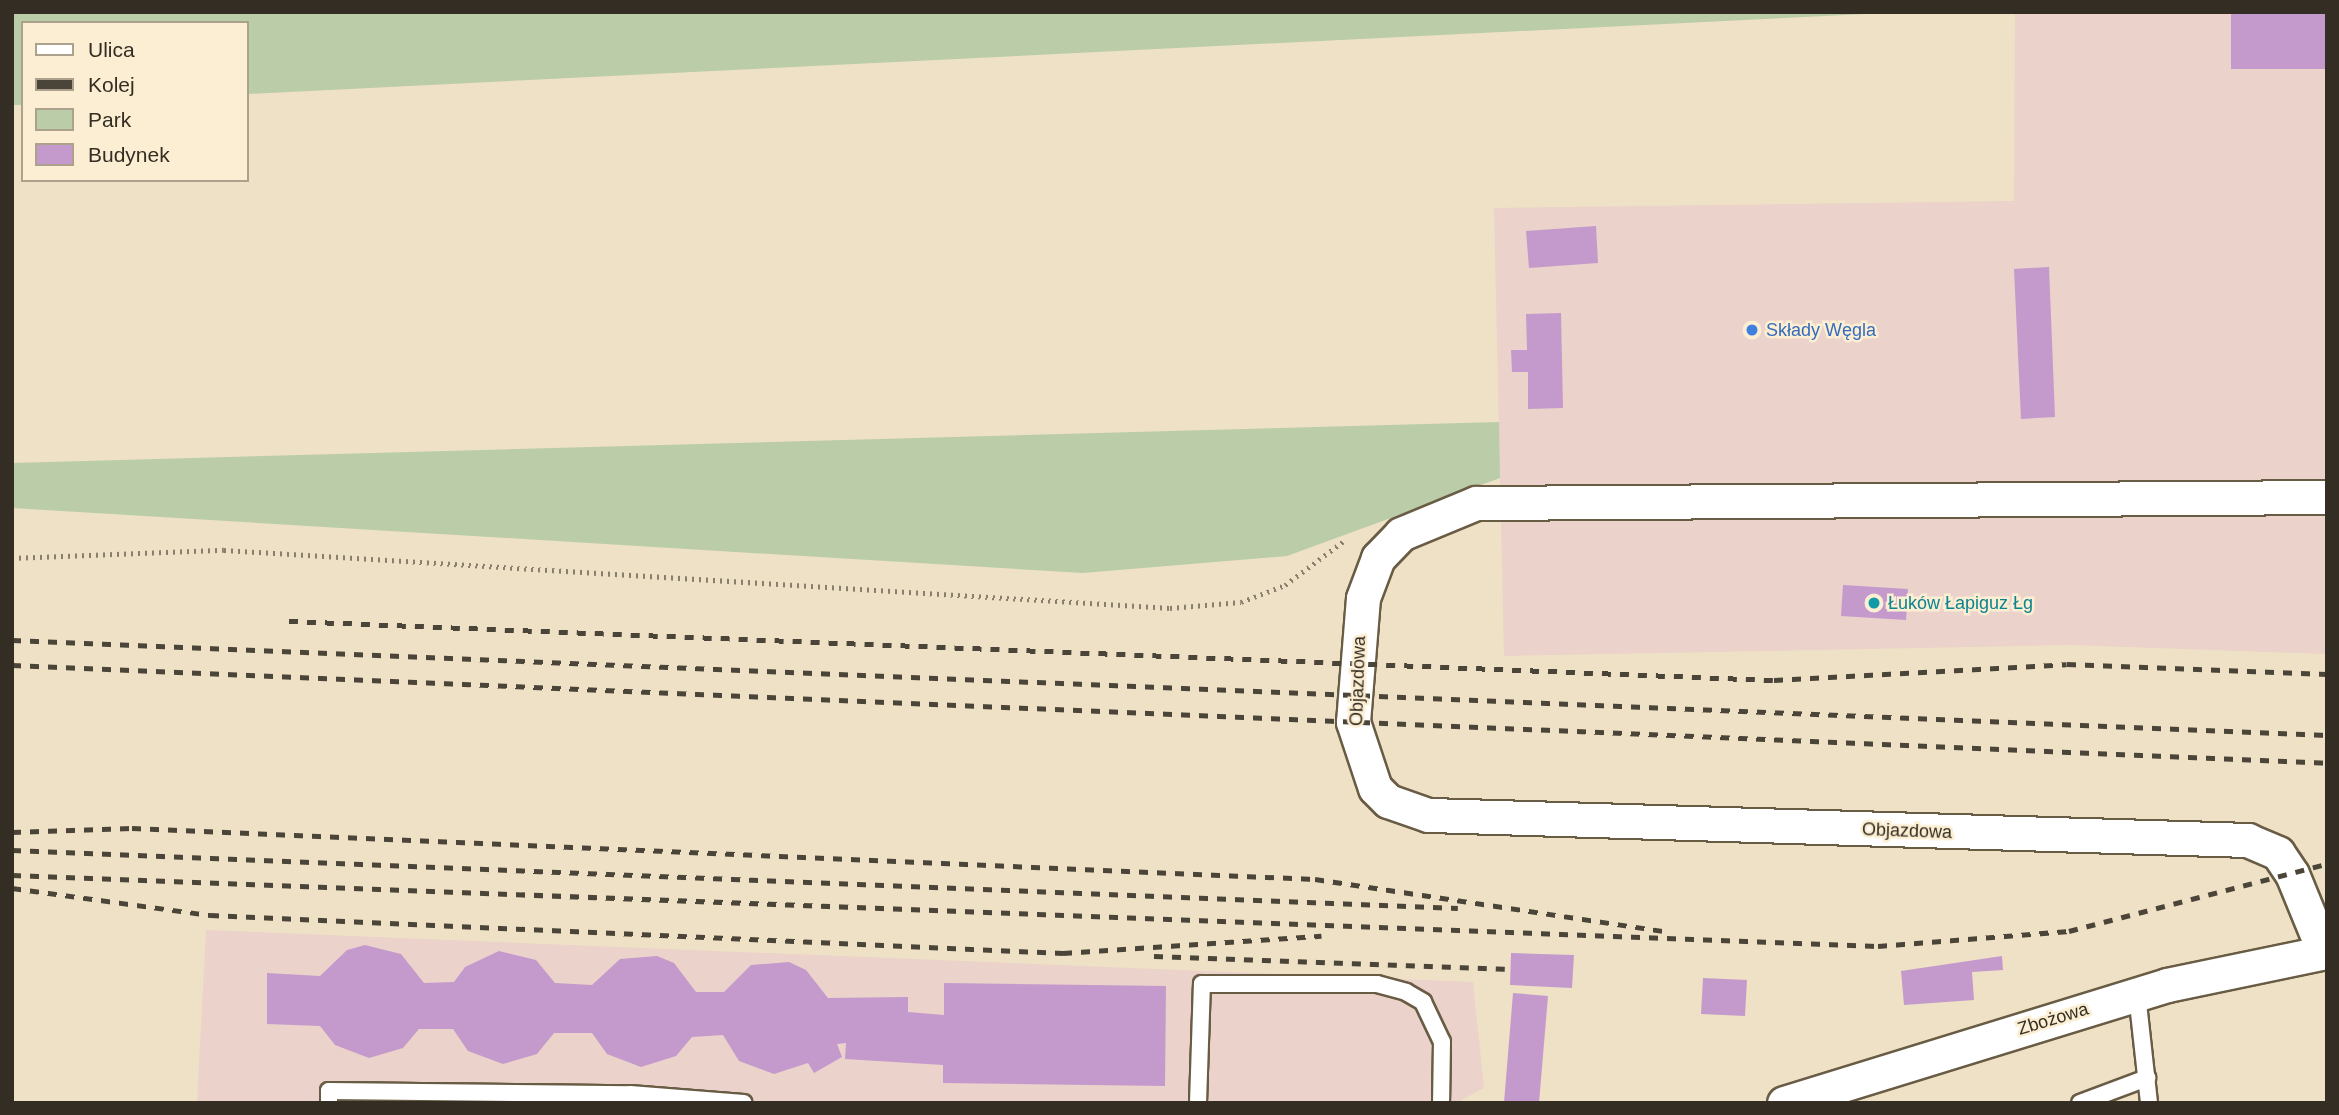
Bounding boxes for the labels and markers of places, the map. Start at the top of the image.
place label: Składy Węgla [1766,319,1876,341]
marker: Składy Węgla [1744,322,1760,338]
place label: Łuków Łapiguz Łg [1888,592,2033,614]
marker: Łuków Łapiguz Łg [1866,595,1882,611]

